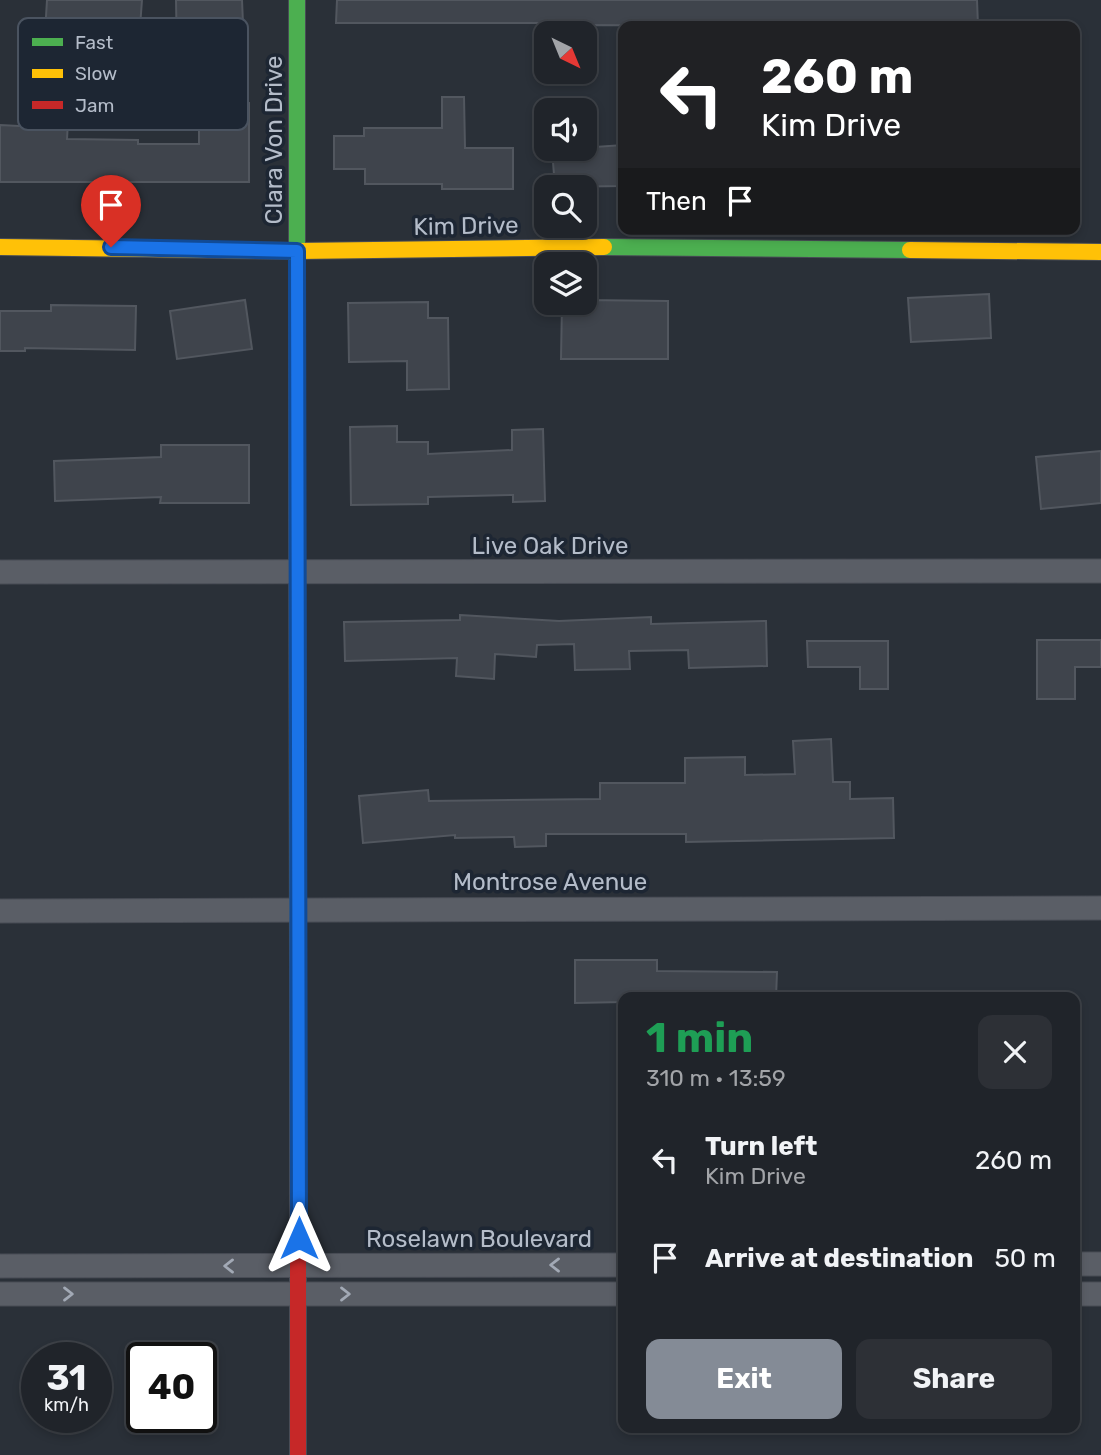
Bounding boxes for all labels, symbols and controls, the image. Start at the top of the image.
legend [18,18,248,130]
north arrow [534,21,597,84]
map controls [534,21,597,315]
text: Fast [75,31,114,54]
text: 260 m [761,47,913,105]
icon: left [646,49,737,140]
street label: Clara Von Drive [260,56,288,224]
text: Slow [75,62,117,85]
text: Jam [75,94,114,117]
button: sound [534,98,597,161]
text: Kim Drive [761,106,901,144]
pin [81,175,141,247]
button: search [534,175,597,238]
icon: arrive [721,182,759,220]
icon: arrive [92,186,130,224]
text: Then [646,186,707,217]
street label: Kim Drive [413,211,519,241]
button: layers [534,252,597,315]
street label: Live Oak Drive [472,532,628,560]
street label: Montrose Avenue [453,868,647,896]
text: 1 min [646,1013,753,1063]
button: close [978,1015,1052,1089]
text: 310 m · 13:59 [646,1064,786,1092]
text: Turn left [705,1131,817,1162]
icon: left [646,1141,684,1179]
text: 260 m [975,1145,1052,1176]
text: Kim Drive [705,1162,806,1190]
position arrow [262,1201,336,1275]
street label: Roselawn Boulevard [366,1225,592,1253]
icon: arrive [646,1239,684,1277]
text: Arrive at destination [705,1243,973,1274]
text: 50 m [994,1243,1056,1274]
one-way arrow [549,1257,560,1273]
one-way arrow [224,1258,234,1274]
one-way arrow [63,1286,74,1302]
one-way arrow [340,1286,350,1302]
button: Exit [646,1339,842,1419]
button: Share [856,1339,1052,1419]
speed limit sign: 40 [126,1342,217,1433]
text: 31 [47,1357,86,1399]
text: km/h [44,1394,89,1416]

